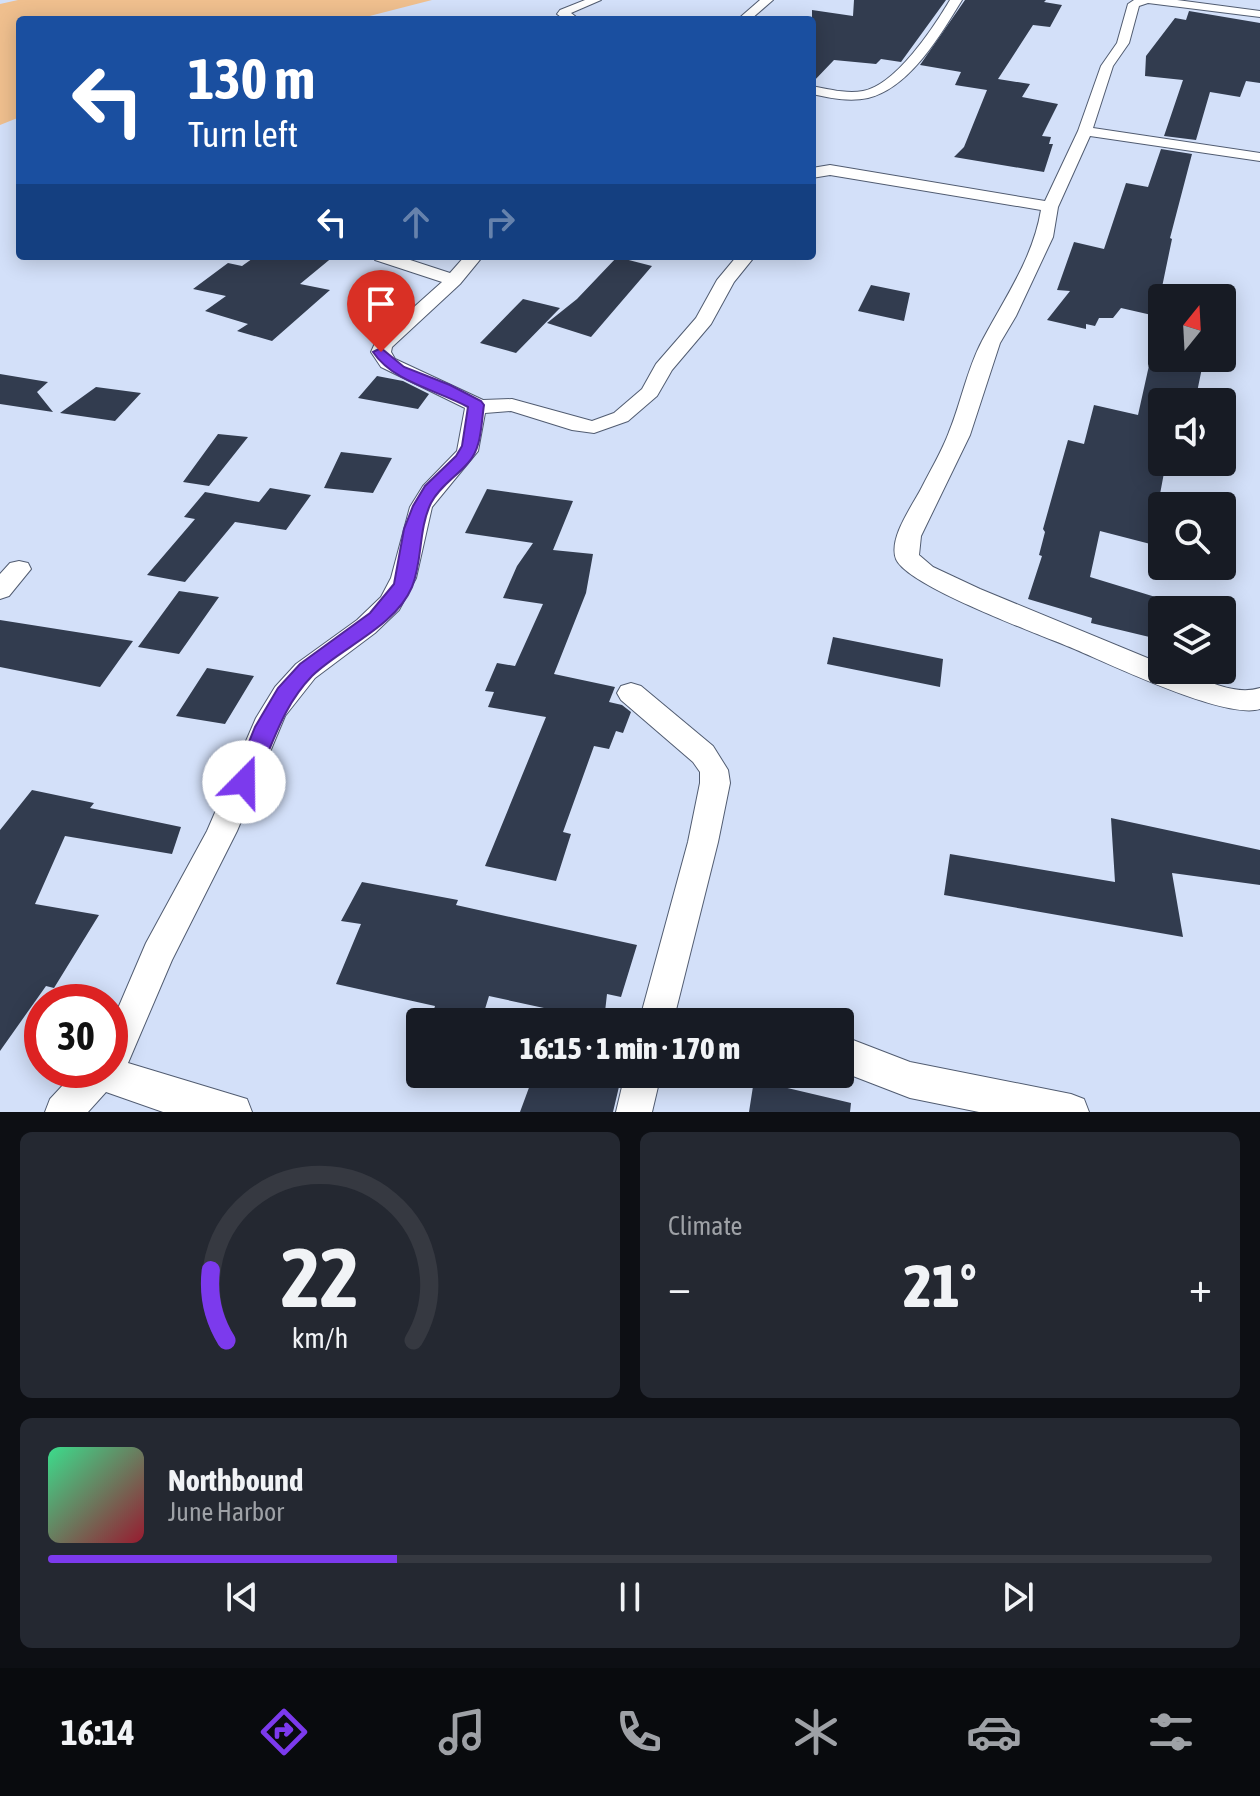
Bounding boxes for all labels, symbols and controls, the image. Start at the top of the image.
text: 130 m [188,47,315,111]
icon: left [56,48,160,152]
text: Turn left [188,113,298,155]
icon: left [310,200,354,244]
icon: ahead [394,200,438,244]
icon: right [478,200,522,244]
pin [347,270,415,352]
icon: arrive [359,282,403,326]
north arrow [1148,284,1236,372]
map controls [1148,284,1236,684]
button: sound [1148,388,1236,476]
button: search [1148,492,1236,580]
button: layers [1148,596,1236,684]
position arrow [202,740,286,824]
speed limit sign: 30 [24,984,128,1088]
text: 16:15 · 1 min · 170 m [520,1031,740,1065]
text: Climate [668,1211,742,1241]
text: 22 [281,1229,359,1325]
text: 21° [904,1251,976,1320]
text: − [668,1261,691,1311]
text: + [1189,1261,1212,1311]
text: km/h [292,1321,348,1354]
text: Northbound [168,1463,303,1497]
text: June Harbor [168,1497,284,1527]
icon: previous [220,1575,264,1619]
icon: pause [608,1575,652,1619]
icon: next [996,1575,1040,1619]
icon: directions [256,1704,312,1760]
icon: music [434,1704,490,1760]
icon: phone [611,1704,667,1760]
icon: climate [788,1704,844,1760]
icon: car [966,1704,1022,1760]
icon: filters [1143,1704,1199,1760]
text: 16:14 [61,1711,135,1753]

